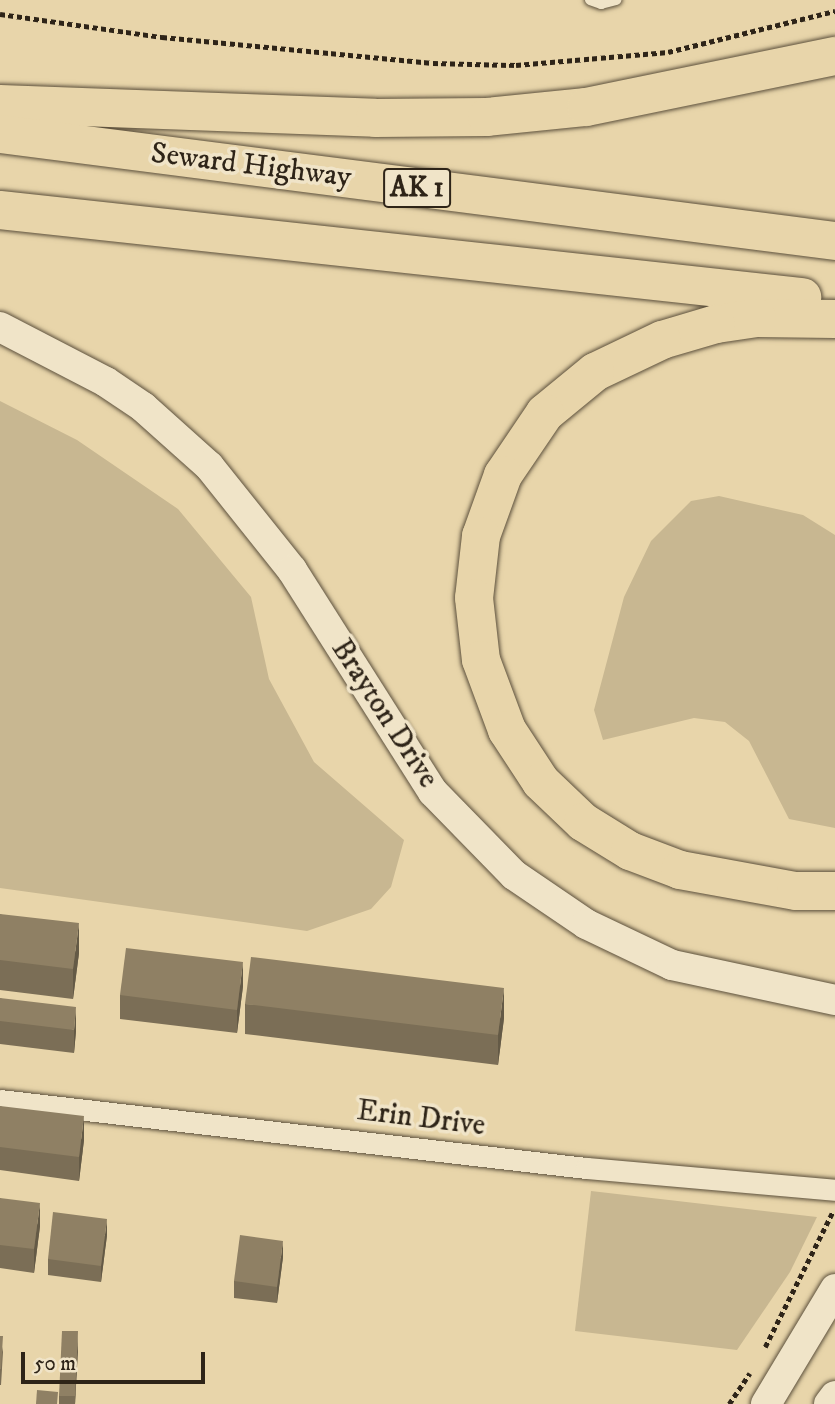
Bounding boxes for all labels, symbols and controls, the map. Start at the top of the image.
street label: Seward Highway [149,136,353,196]
road number: AK 1 [382,164,452,212]
street label: Brayton Drive [323,633,445,795]
street label: Erin Drive [355,1093,487,1145]
scale bar [24,1338,208,1382]
text: 50 m [34,1351,76,1377]

